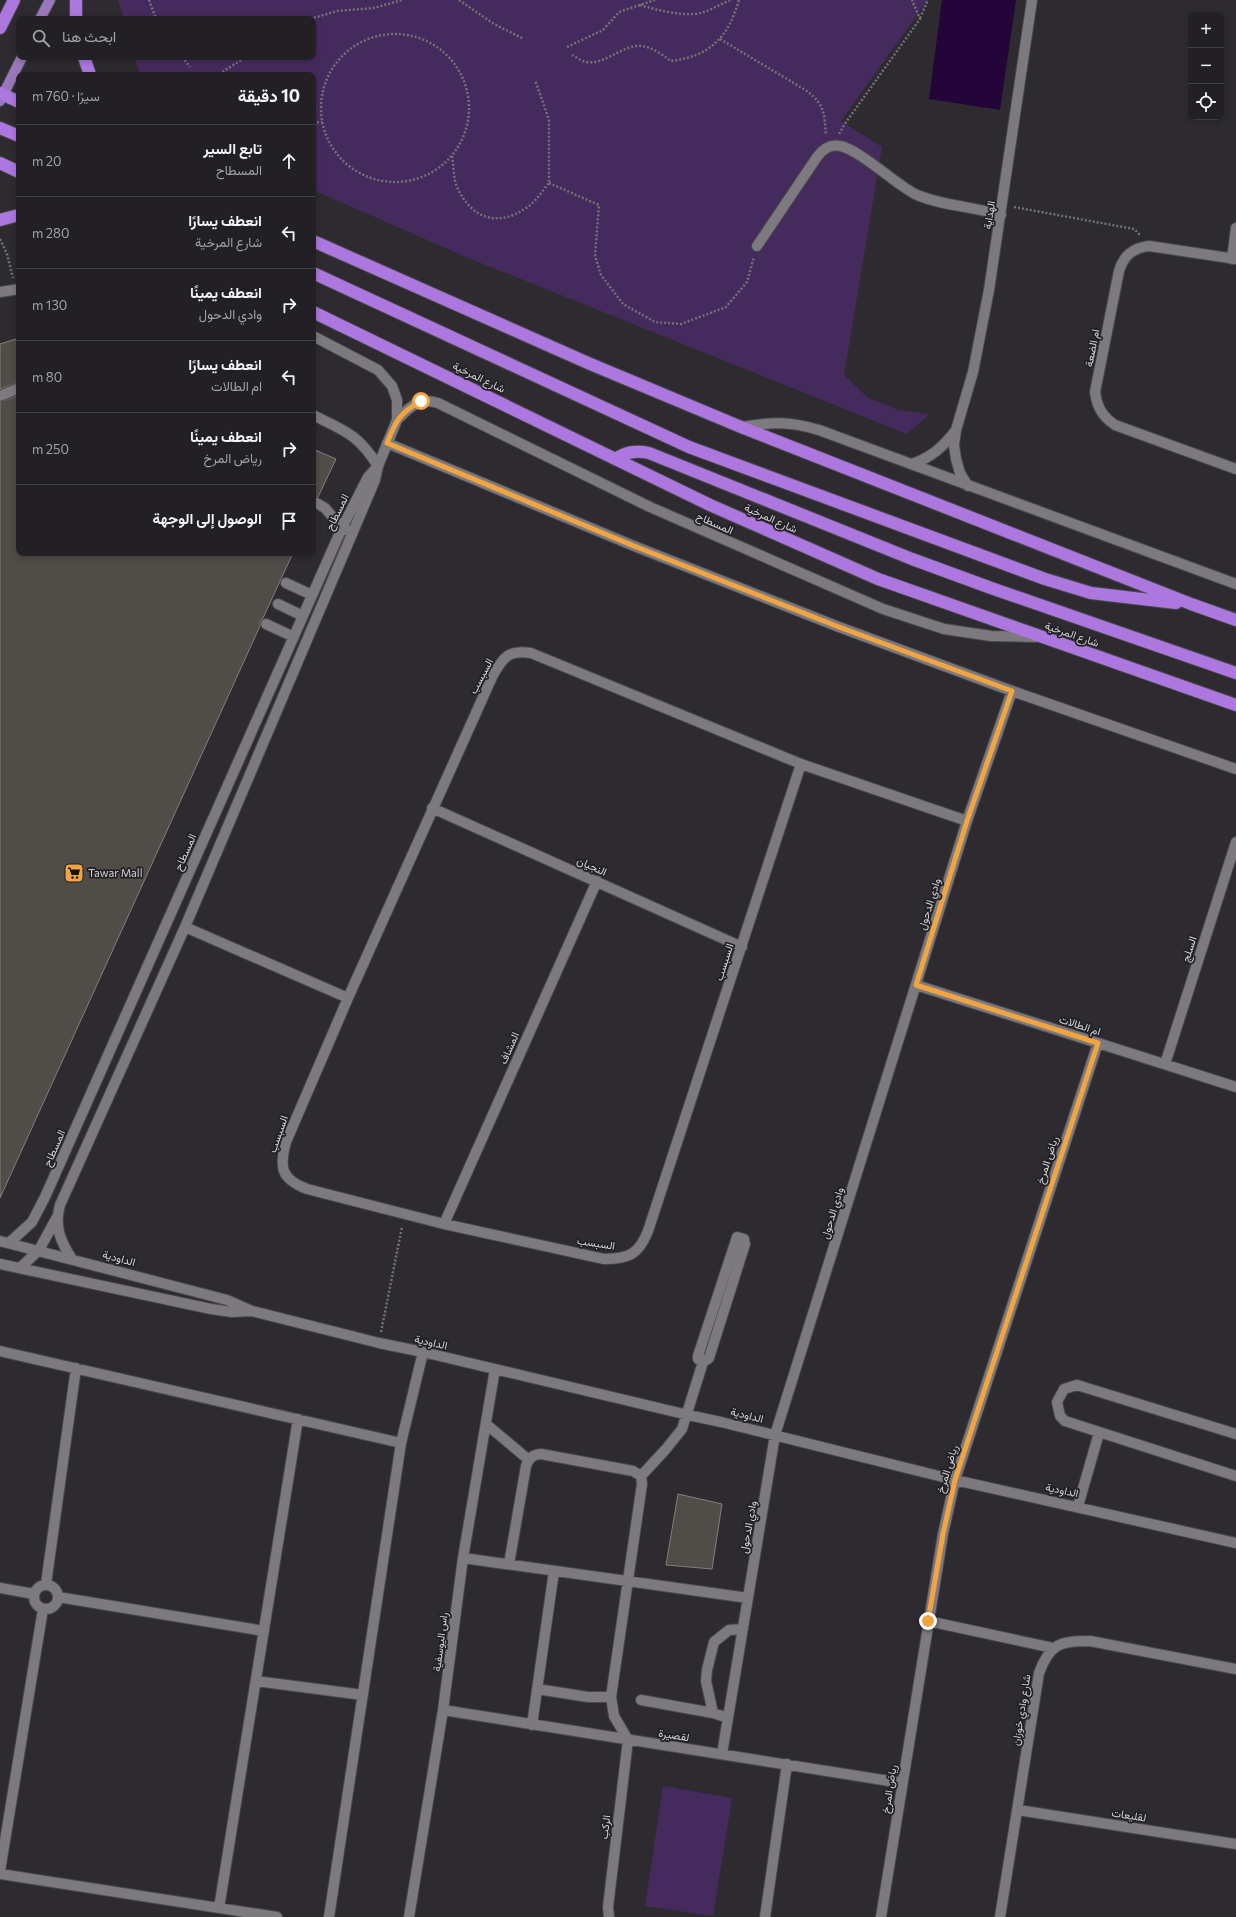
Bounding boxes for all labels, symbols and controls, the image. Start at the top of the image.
map controls [1188,12,1224,120]
button: + [1188,12,1224,48]
search box [16,16,316,60]
icon: search [30,27,52,49]
text: ابحث هنا [62,27,116,45]
button: − [1188,48,1224,84]
button: locate [1188,84,1224,120]
text: 10 دقيقة [238,85,300,106]
text: سيرًا · 760 m [32,88,100,104]
text: تابع السير [203,139,262,157]
icon: ahead [278,150,300,172]
text: 20 m [32,153,62,169]
text: المسطاح [216,162,262,178]
street label: الهداية [980,200,998,230]
text: انعطف يسارًا [188,211,262,229]
icon: left [278,222,300,244]
text: 280 m [32,225,69,241]
text: شارع المرخية [195,234,262,250]
text: انعطف يمينًا [190,283,262,301]
icon: right [278,294,300,316]
text: 130 m [32,297,67,313]
text: وادي الدحول [199,306,262,322]
street label: ام الضعة [1081,328,1104,368]
text: انعطف يسارًا [188,355,262,373]
street label: شارع المرخية [450,358,508,397]
icon: left [278,366,300,388]
text: 80 m [32,369,62,385]
text: ام الطالات [211,378,262,394]
route start [412,392,430,410]
text: انعطف يمينًا [190,427,262,445]
icon: right [278,438,300,460]
text: 250 m [32,441,69,457]
text: رياض المرخ [203,450,262,466]
street label: المسطاح [322,491,353,533]
street label: شارع المرخية [742,500,800,537]
text: الوصول إلى الوجهة [153,509,262,527]
street label: المسطاح [694,509,736,538]
icon: arrive [278,510,300,532]
street label: شارع المرخية [1043,618,1101,651]
street label: السبسب [466,656,496,696]
street label: المسطاح [171,831,200,873]
street label: النجيان [575,853,609,879]
supermarket icon: Tawar Mall [63,862,85,884]
place label: Tawar Mall [88,866,142,879]
street label: وادي الدحول [914,876,946,932]
street label: السلج [1178,934,1201,964]
street label: السبسب [711,942,737,982]
street label: ام الطالات [1057,1012,1103,1039]
street label: المشاف [496,1030,521,1066]
street label: السبسب [265,1114,291,1154]
street label: المسطاح [40,1127,69,1169]
street label: رياض المرخ [1033,1134,1062,1186]
street label: وادي الدحول [817,1185,849,1241]
street label: السبسب [576,1233,616,1253]
street label: الداودية [101,1247,137,1269]
street label: الداودية [413,1331,449,1353]
street label: الداودية [729,1404,765,1426]
street label: رياض المرخ [933,1443,962,1495]
street label: الداودية [1044,1480,1080,1500]
street label: وادي الدحول [736,1499,763,1555]
street label: راس اليوسفية [429,1611,451,1672]
route end [919,1612,937,1630]
street label: شارع وادي خوزان [1008,1673,1037,1747]
street label: لقصيرة [658,1726,690,1744]
street label: رياض المرخ [878,1763,901,1815]
street label: لقليعات [1111,1805,1147,1825]
street label: الركب [597,1814,613,1840]

